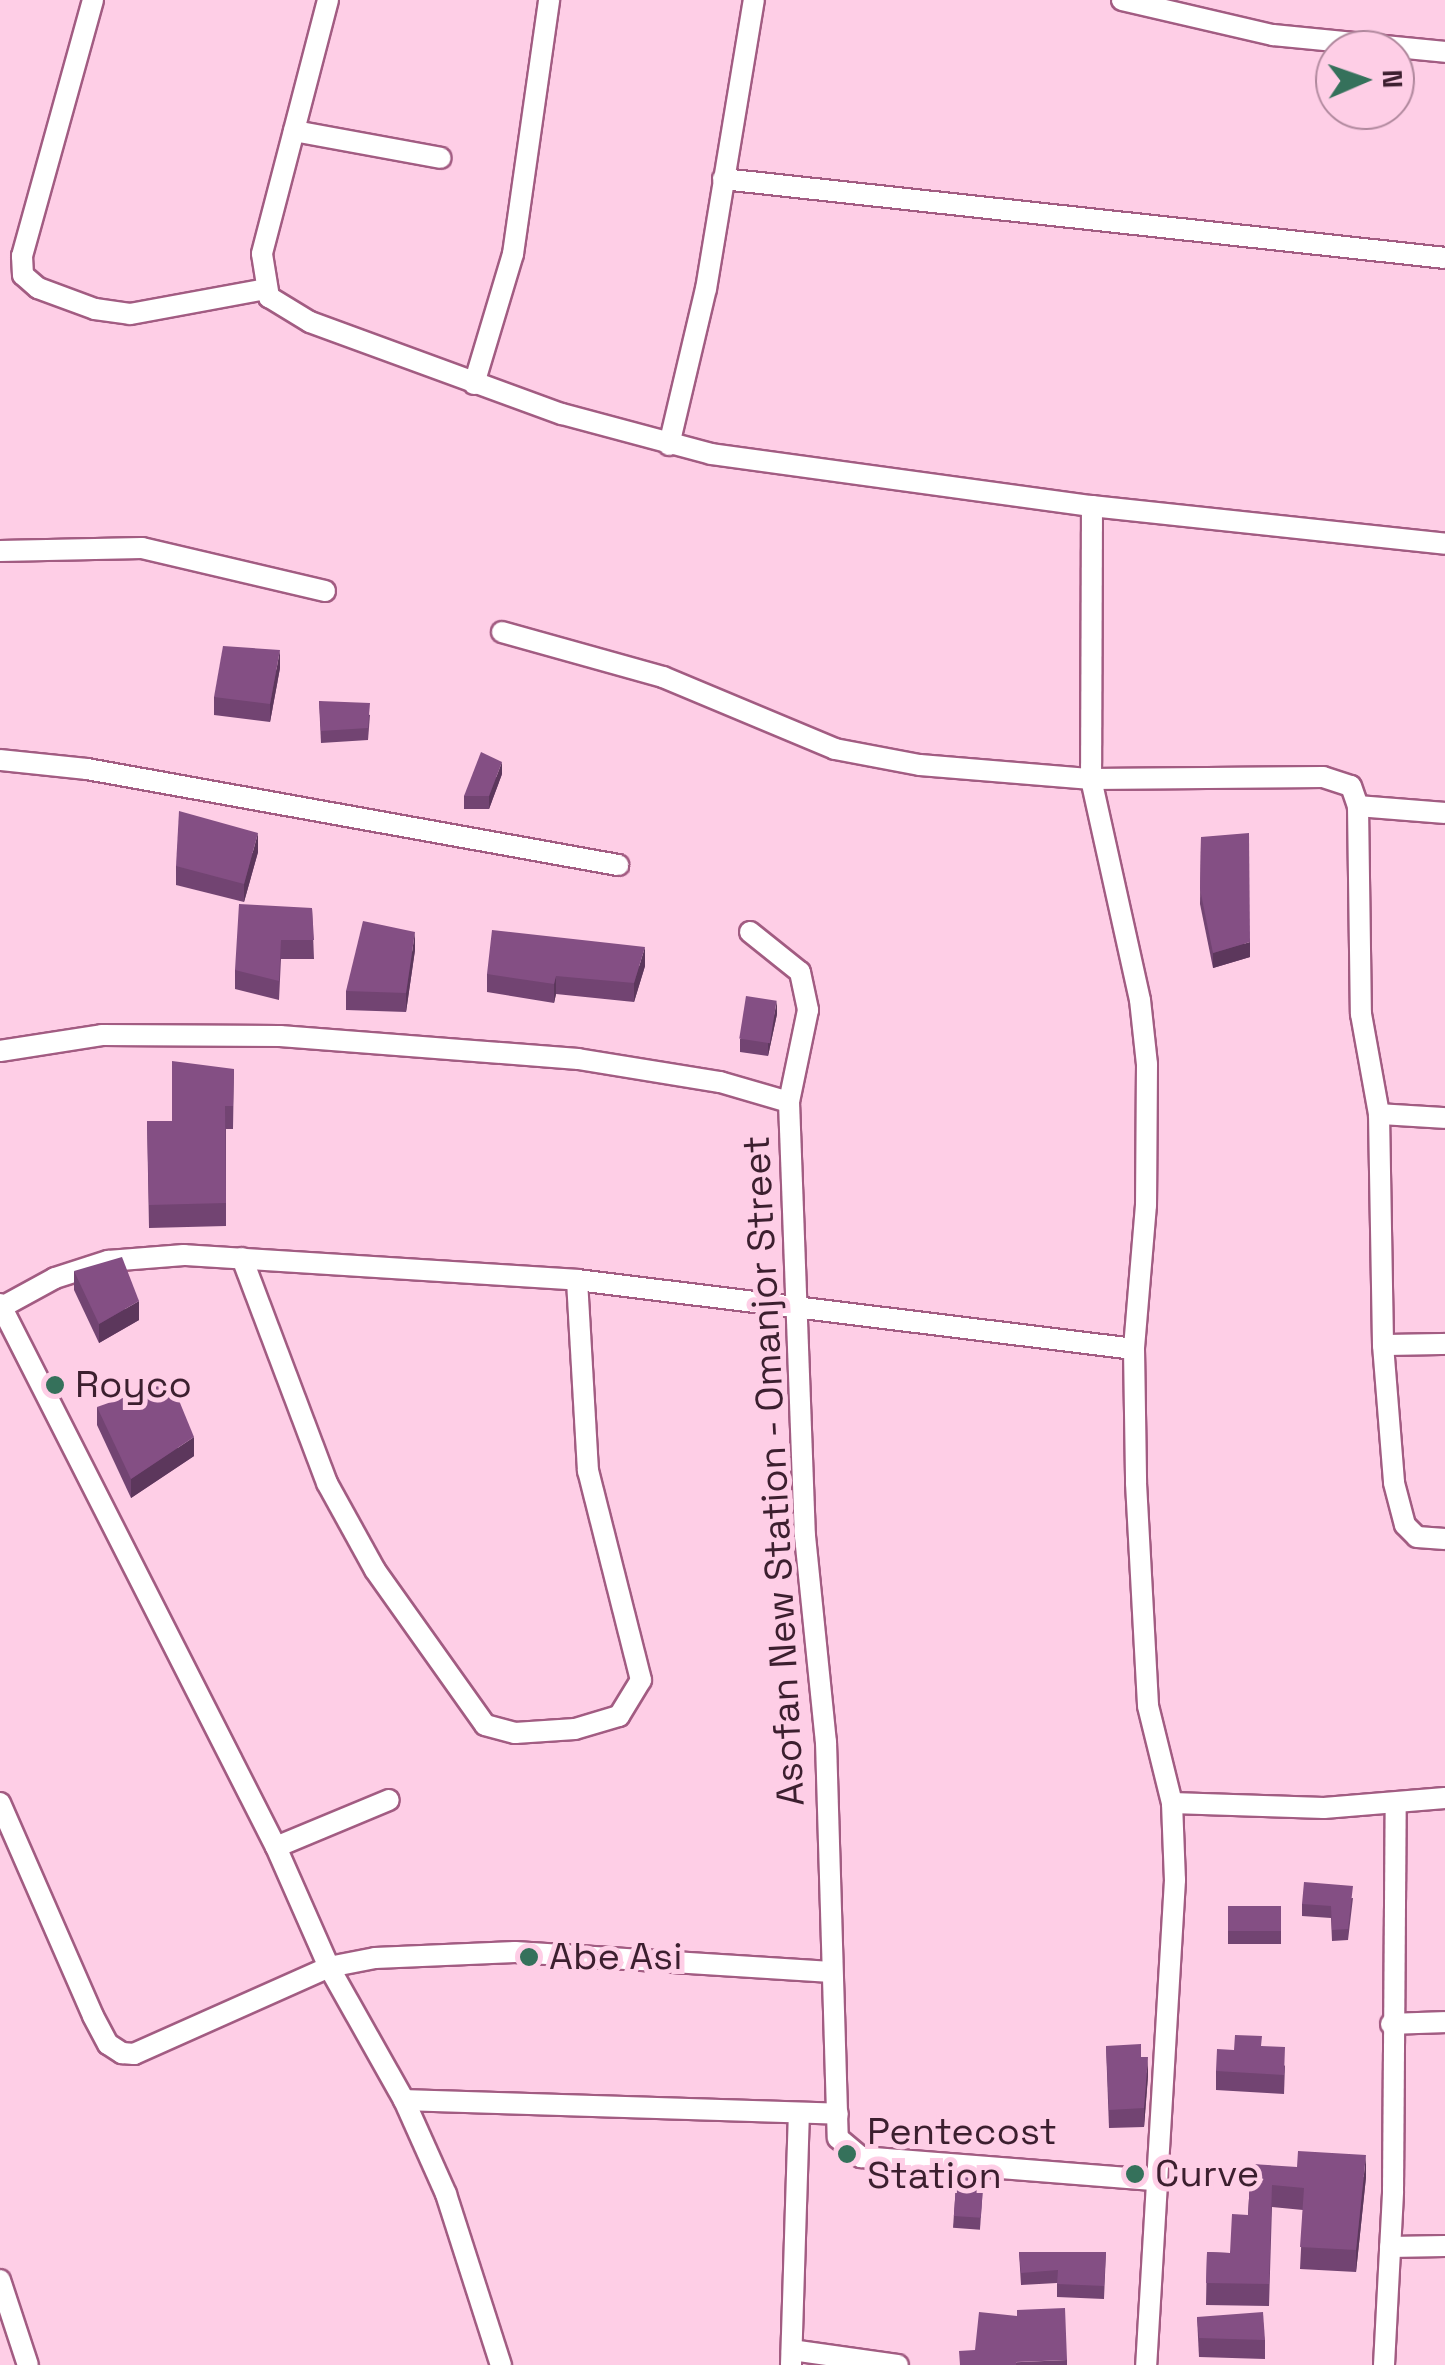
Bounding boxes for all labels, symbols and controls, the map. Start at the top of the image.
north arrow [1315,30,1415,130]
text: N [1375,69,1411,89]
street label: Asofan New Station - Omanjor Street [734,1133,814,1809]
place label: Royco [75,1362,192,1408]
marker: Royco [44,1374,66,1396]
place label: Abe Asi [549,1934,683,1980]
marker: Abe Asi [518,1946,540,1968]
place label: Pentecost Station [867,2109,1057,2198]
marker: Pentecost Station [836,2143,858,2165]
place label: Curve [1155,2151,1259,2197]
marker: Curve [1124,2163,1146,2185]

